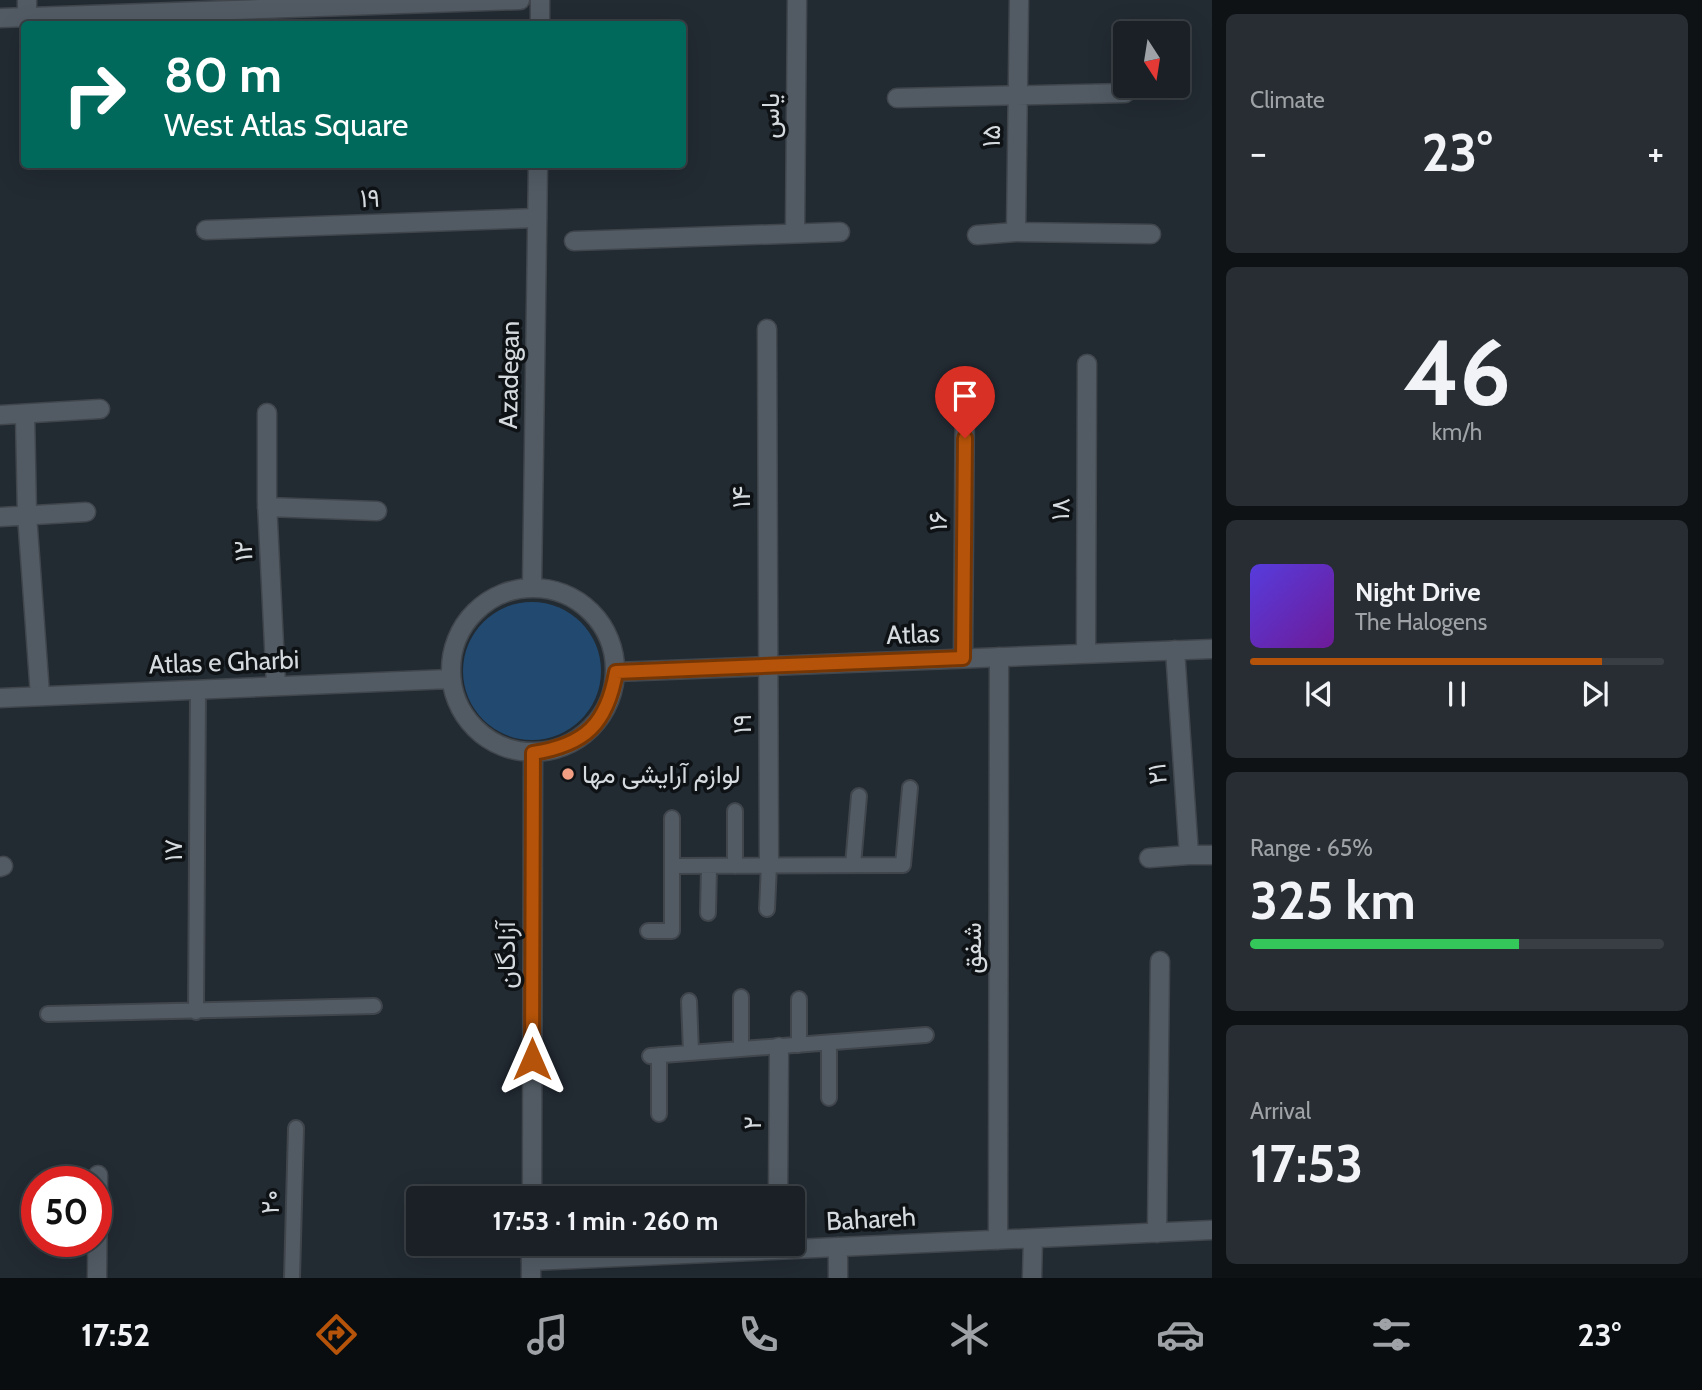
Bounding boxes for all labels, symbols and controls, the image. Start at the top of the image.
north arrow [1113,21,1190,98]
map controls [1113,21,1190,98]
text: 80 m [164,45,282,104]
icon: right [49,49,140,140]
text: Climate [1250,86,1325,114]
street label: یاس [754,93,786,139]
text: West Atlas Square [164,105,408,144]
text: 23° [1422,121,1492,184]
street label: ۱۵ [975,124,1007,148]
text: − [1250,129,1267,176]
text: + [1647,129,1664,176]
street label: ۱۹ [359,182,381,214]
text: 46 [1403,317,1511,428]
street label: Azadegan [492,321,526,429]
pin [935,366,995,438]
icon: arrive [946,377,984,415]
text: km/h [1432,418,1482,446]
street label: ۱۴ [725,486,757,508]
street label: ۱۸ [1044,498,1076,520]
street label: ۱۶ [922,511,954,531]
street label: ۱۲ [226,540,260,562]
text: Night Drive [1355,576,1481,608]
text: The Halogens [1355,608,1487,636]
street label: Atlas [886,617,940,651]
street label: Atlas e Gharbi [148,643,300,681]
icon: previous [1300,675,1338,713]
icon: pause [1438,675,1476,713]
icon: next [1576,675,1614,713]
street label: ۱۹ [726,714,758,734]
place label: لوازم آرایشی مها [582,758,741,791]
street label: ۲۱ [1140,762,1174,786]
marker: لوازم آرایشی مها [560,766,576,782]
text: Range · 65% [1250,834,1373,862]
street label: ۱۷ [157,839,189,861]
text: 325 km [1250,869,1416,932]
street label: آزادگان [490,919,522,989]
street label: شفق [956,922,988,974]
position arrow [495,1022,569,1096]
text: Arrival [1250,1097,1311,1125]
street label: ۲ [736,1116,768,1130]
text: 17:53 [1250,1132,1363,1195]
speed limit sign: 50 [21,1166,112,1257]
street label: ۲۰ [254,1189,286,1215]
street label: Bahareh [825,1201,917,1237]
text: 17:53 · 1 min · 260 m [493,1205,718,1237]
icon: directions [312,1310,361,1359]
icon: music [523,1310,572,1359]
icon: phone [734,1310,783,1359]
icon: climate [945,1310,994,1359]
icon: car [1156,1310,1205,1359]
icon: filters [1367,1310,1416,1359]
text: 17:52 [81,1315,150,1354]
text: 23° [1578,1315,1621,1354]

